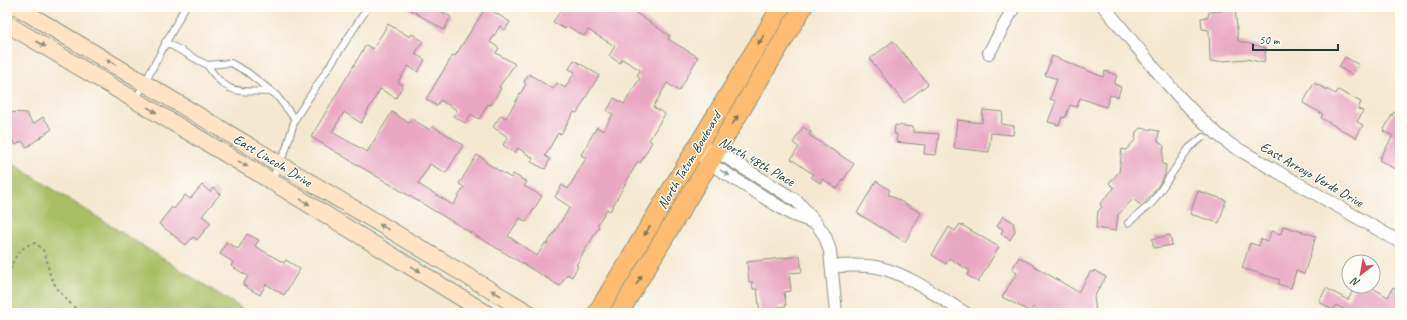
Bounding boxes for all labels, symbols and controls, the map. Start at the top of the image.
scale bar [1253,26,1338,52]
text: 50 m [1259,32,1281,48]
one-way arrow [757,35,765,45]
one-way arrow [35,40,47,47]
one-way arrow [105,59,117,66]
street label: North Tatum Boulevard [654,106,726,212]
one-way arrow [146,107,158,114]
one-way arrow [731,114,738,126]
street label: East Lincoln Drive [231,130,316,191]
street label: North 48th Place [716,133,799,191]
street label: East Arroyo Verde Drive [1257,138,1367,211]
one-way arrow [237,161,249,168]
one-way arrow [719,169,731,176]
one-way arrow [299,198,311,205]
one-way arrow [378,223,390,230]
one-way arrow [643,225,650,237]
north arrow [1341,254,1381,294]
one-way arrow [411,265,421,273]
text: N [1347,274,1362,290]
one-way arrow [635,275,643,285]
one-way arrow [490,290,502,297]

